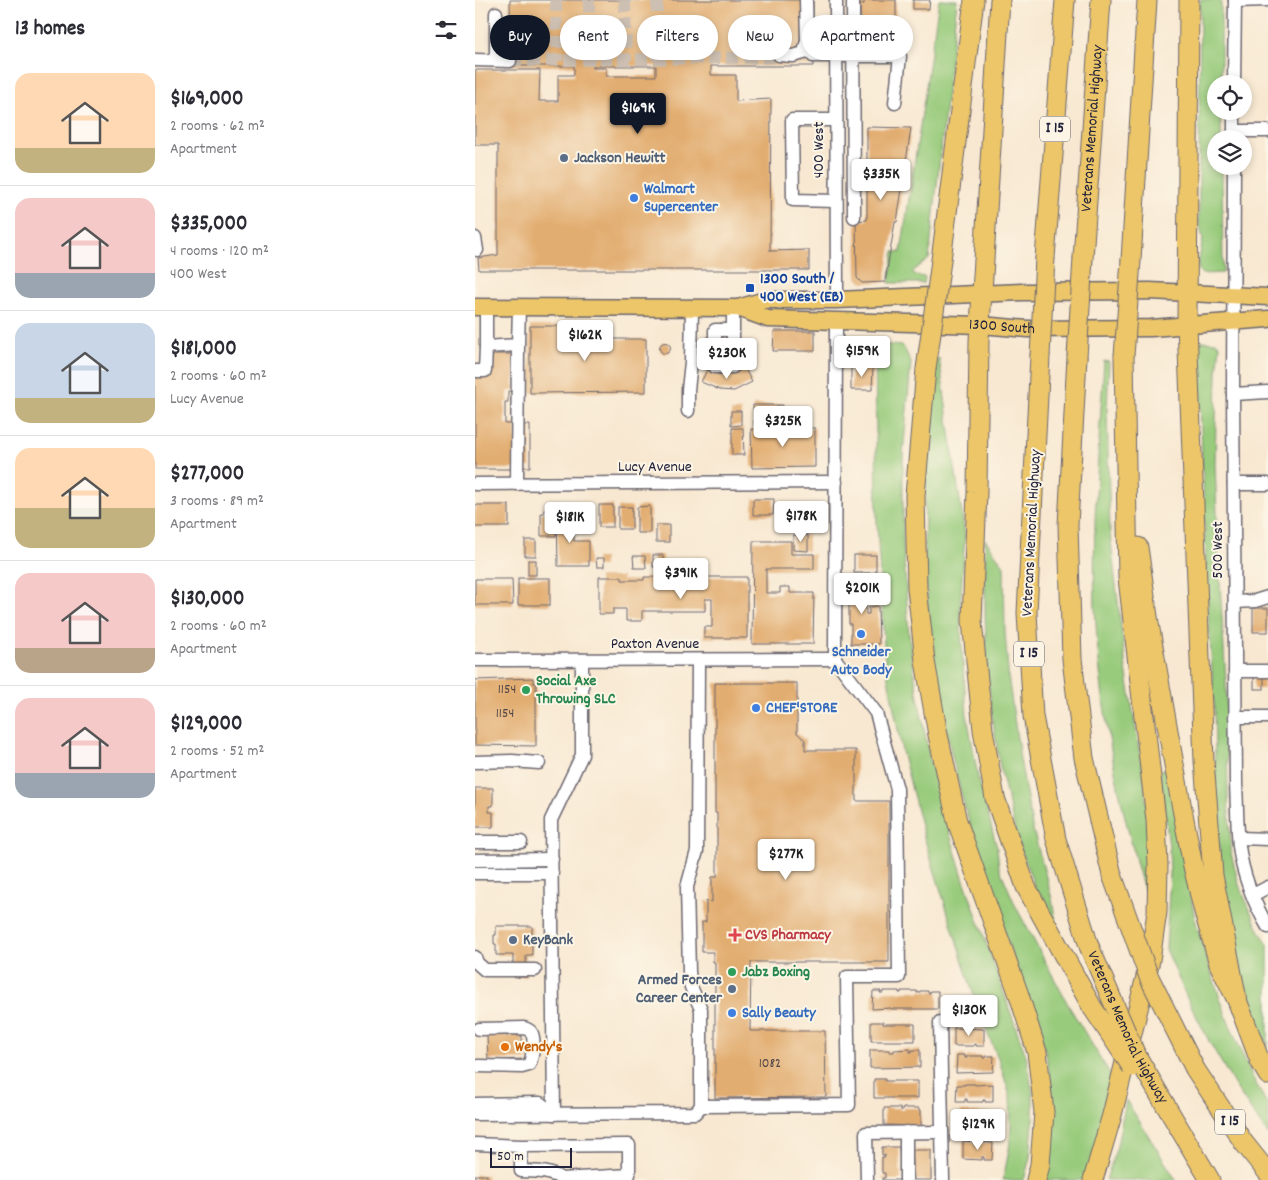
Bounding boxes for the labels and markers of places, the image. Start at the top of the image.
pin: $169K [603,92,673,135]
place label: Jackson Hewitt [574,147,666,170]
marker: Jackson Hewitt [558,152,570,164]
pin: $335K [846,158,916,201]
place label: Walmart Supercenter [644,178,719,219]
marker: Walmart Supercenter [628,192,640,204]
place label: 1300 South / 400 West (EB) [760,268,843,309]
marker: 1300 South / 400 West (EB) [744,282,756,294]
pin: $162K [550,320,620,362]
pin: $159K [827,336,897,378]
pin: $230K [692,338,762,380]
pin: $325K [748,406,818,448]
pin: $178K [766,500,836,543]
pin: $181K [535,502,605,544]
pin: $391K [646,558,716,600]
pin: $201K [827,572,897,615]
marker: Schneider Auto Body [855,628,867,640]
place label: Schneider Auto Body [830,641,893,682]
place label: Social Axe Throwing SLC [536,670,616,711]
marker: Social Axe Throwing SLC [520,684,532,696]
place label: CHEF'STORE [766,697,838,720]
marker: CHEF'STORE [750,702,762,714]
pin: $277K [751,838,821,881]
place label: CVS Pharmacy [745,924,832,947]
place label: KeyBank [523,929,573,952]
marker: CVS Pharmacy [729,929,741,941]
marker: KeyBank [507,934,519,946]
place label: Jabz Boxing [742,961,810,984]
marker: Jabz Boxing [726,966,738,978]
place label: Armed Forces Career Center [636,969,723,1010]
marker: Armed Forces Career Center [726,983,738,995]
pin: $130K [934,994,1004,1037]
place label: Sally Beauty [742,1002,817,1025]
marker: Sally Beauty [726,1007,738,1019]
place label: Wendy's [515,1036,563,1059]
marker: Wendy's [499,1041,511,1053]
pin: $129K [943,1108,1013,1151]

